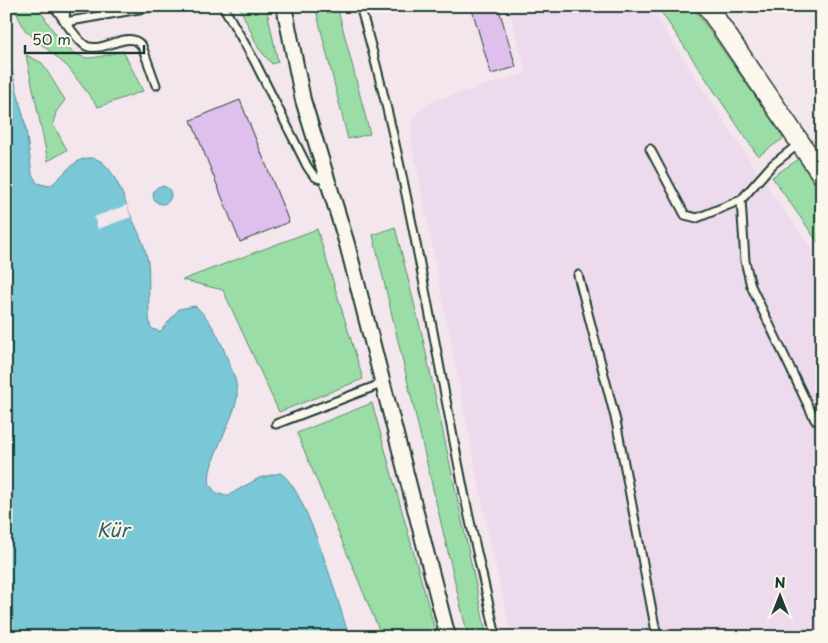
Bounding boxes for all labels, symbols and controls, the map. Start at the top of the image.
scale bar [25,22,144,54]
text: 50 m [32,27,71,50]
water label: Kür [97,515,132,543]
north arrow [756,570,806,620]
text: N [774,572,786,593]

